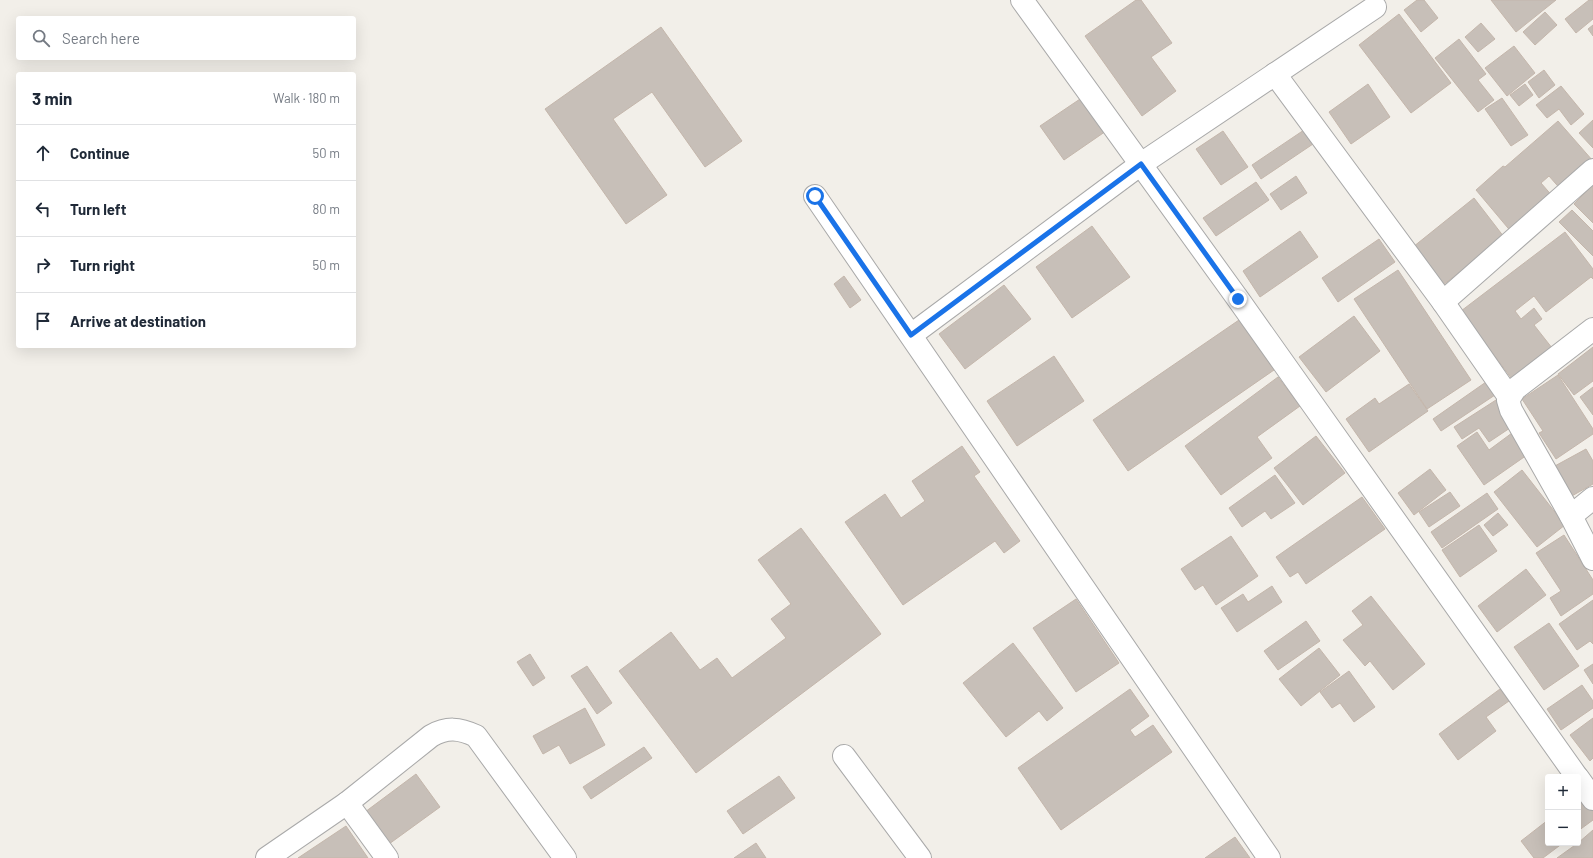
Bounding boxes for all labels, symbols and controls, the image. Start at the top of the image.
search box [16,16,356,60]
icon: search [30,27,52,49]
text: Search here [62,29,140,47]
text: 3 min [32,88,72,108]
text: Walk · 180 m [273,90,340,106]
icon: ahead [32,142,54,164]
text: Continue [70,144,130,162]
text: 50 m [313,145,340,161]
route start [806,187,824,205]
icon: left [32,198,54,220]
text: Turn left [70,200,126,218]
text: 80 m [313,201,340,217]
icon: right [32,254,54,276]
text: Turn right [70,256,135,274]
text: 50 m [313,257,340,273]
route end [1229,290,1247,308]
icon: arrive [32,310,54,332]
text: Arrive at destination [70,312,206,330]
map controls [1545,774,1581,846]
button: + [1545,774,1581,810]
button: − [1545,810,1581,846]

